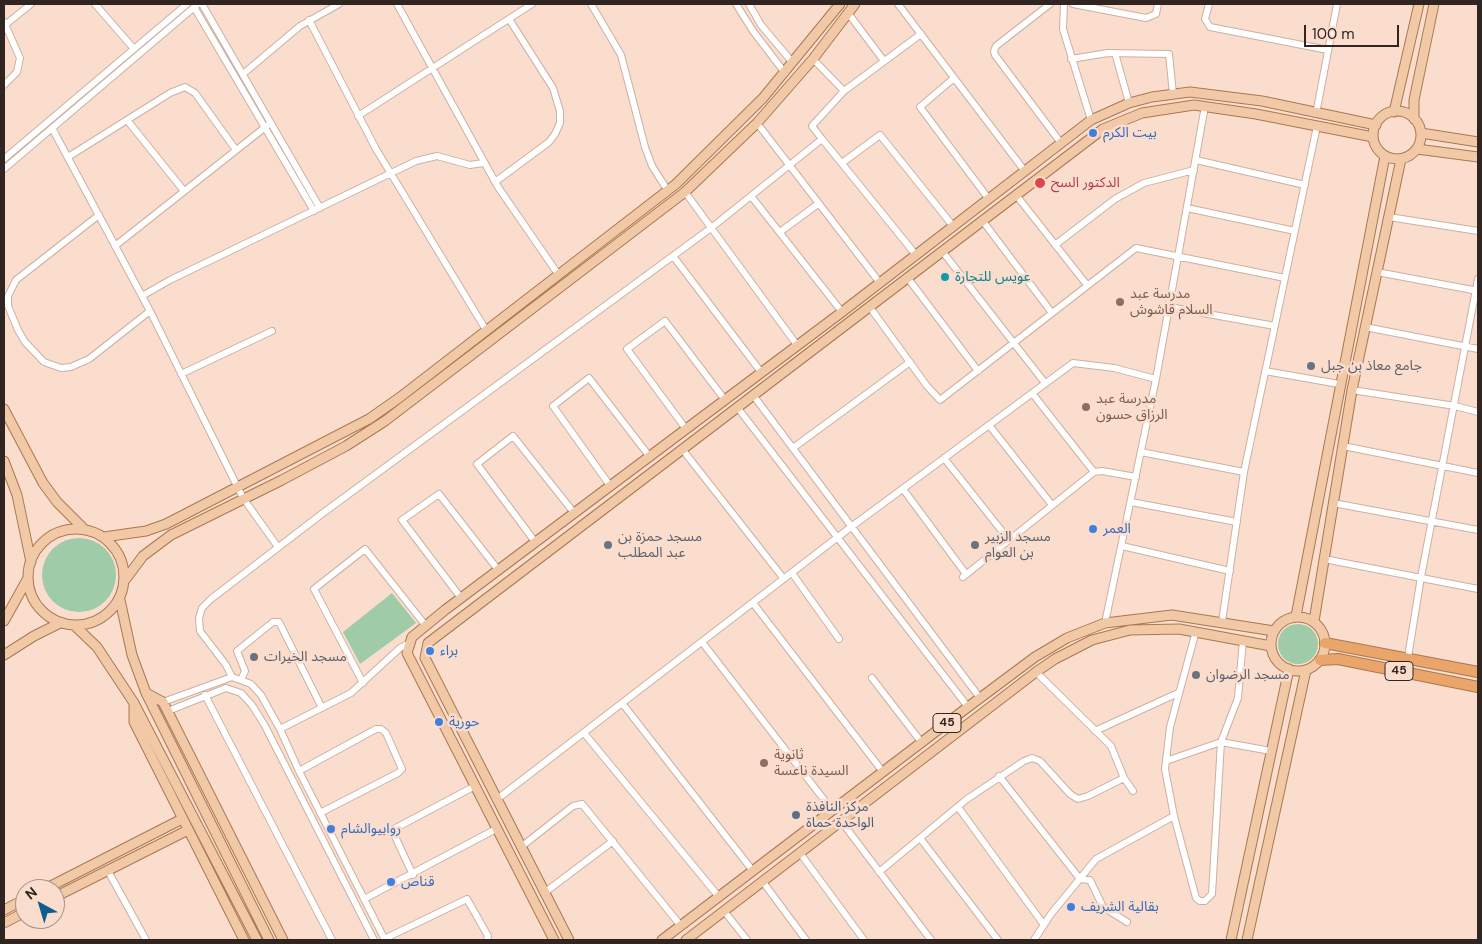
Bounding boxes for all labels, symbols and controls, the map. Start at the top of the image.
scale bar [1307,15,1402,47]
text: 100 m [1312,24,1355,44]
place label: بيت الكرم [1103,125,1157,141]
marker: بيت الكرم [1087,127,1099,139]
place label: الدكتور السح [1051,175,1120,191]
marker: الدكتور السح [1033,176,1047,190]
place label: عويس للتجارة [955,269,1031,285]
marker: عويس للتجارة [939,271,951,283]
place label: مدرسة عبد السلام قاشوش [1130,286,1213,318]
marker: مدرسة عبد السلام قاشوش [1114,296,1126,308]
place label: جامع معاذ بن جبل [1321,358,1422,374]
marker: جامع معاذ بن جبل [1305,360,1317,372]
place label: مدرسة عبد الرزاق حسون [1096,391,1168,424]
marker: مدرسة عبد الرزاق حسون [1080,401,1092,413]
place label: العمر [1103,521,1131,537]
marker: العمر [1087,523,1099,535]
place label: مسجد حمزة بن عبد المطلب [618,529,702,562]
place label: مسجد الزبير بن العوام [985,529,1051,562]
marker: مسجد حمزة بن عبد المطلب [602,539,614,551]
marker: مسجد الزبير بن العوام [969,539,981,551]
place label: براء [440,643,458,659]
marker: براء [424,645,436,657]
place label: مسجد الخيرات [264,649,347,665]
marker: مسجد الخيرات [248,651,260,663]
road number: 45 [1385,661,1413,680]
place label: مسجد الرضوان [1206,667,1290,683]
marker: مسجد الرضوان [1190,669,1202,681]
place label: حورية [449,714,480,730]
road number: 45 [933,714,961,732]
marker: حورية [433,716,445,728]
place label: ثانوية السيدة ناعسة [774,747,849,780]
marker: ثانوية السيدة ناعسة [758,757,770,769]
place label: مركز النافذة الواحدة حماة [806,799,874,832]
marker: مركز النافذة الواحدة حماة [790,809,802,821]
place label: روابيوالشام [341,821,401,837]
marker: روابيوالشام [325,823,337,835]
place label: قناص [401,874,434,890]
marker: قناص [385,876,397,888]
north arrow [15,879,65,929]
text: N [22,883,41,903]
place label: بقالية الشريف [1081,899,1159,915]
marker: بقالية الشريف [1065,901,1077,913]

